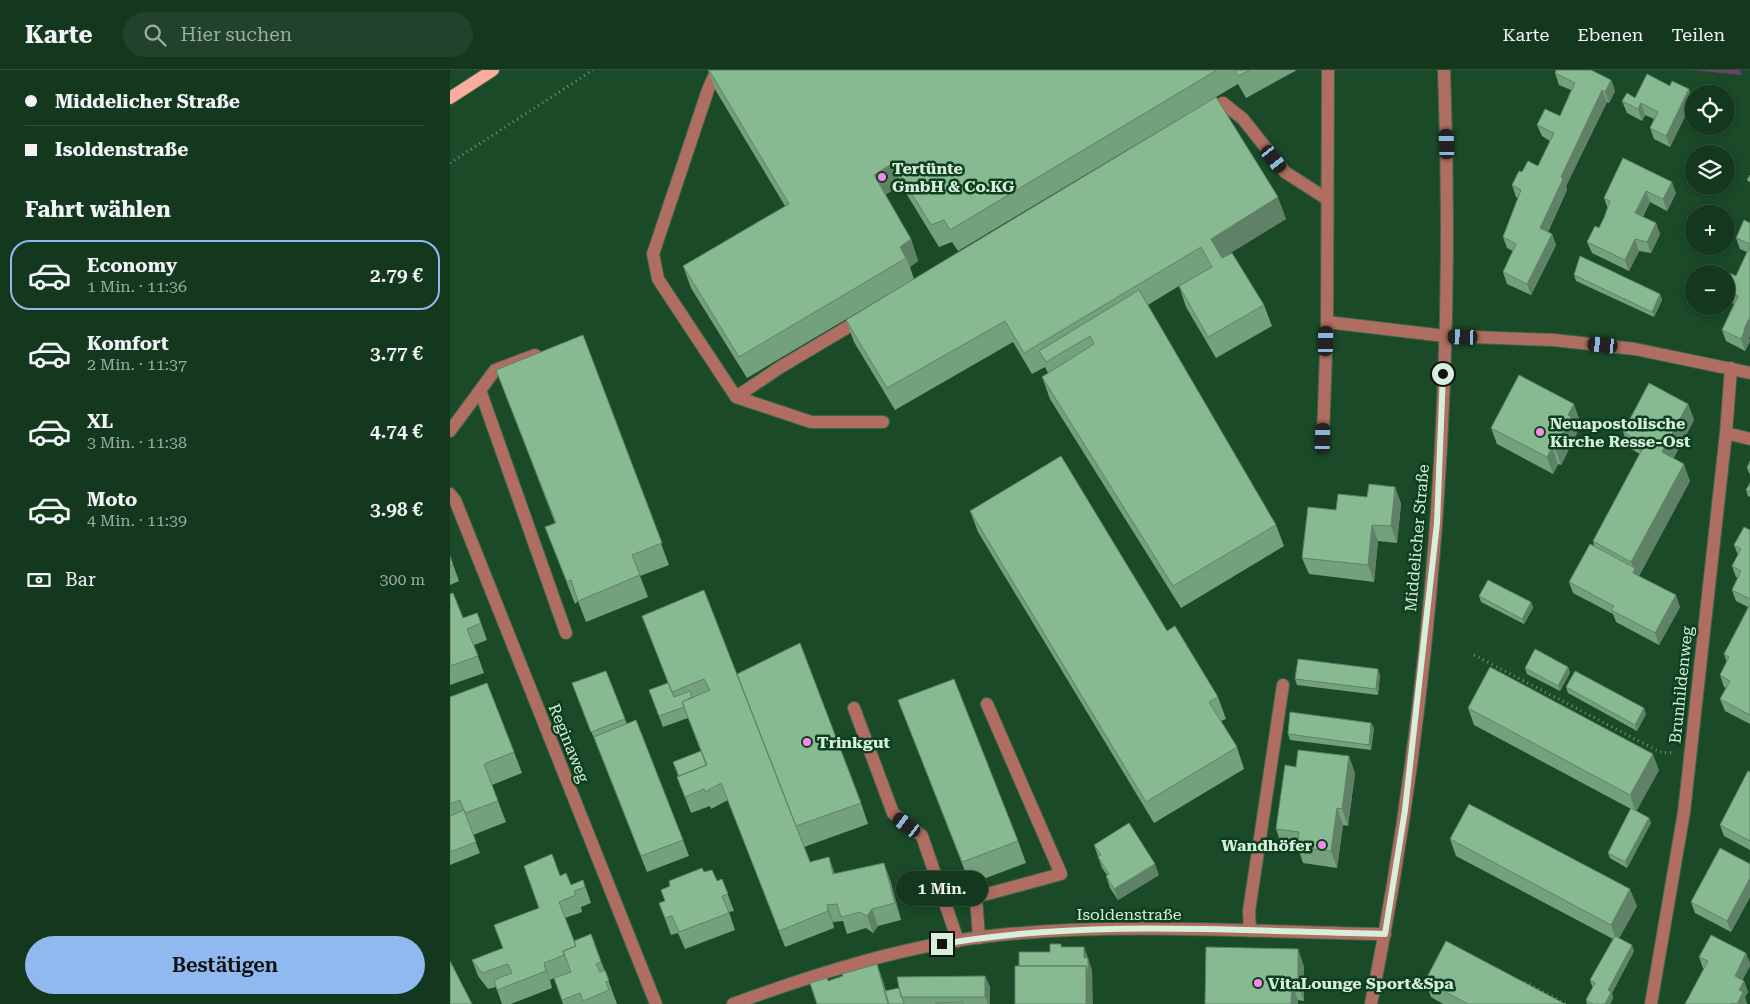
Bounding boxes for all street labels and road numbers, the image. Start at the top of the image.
street label: Middelicher Straße [1401,463,1433,613]
street label: Brunhildenweg [1665,625,1697,744]
street label: Reginaweg [545,701,594,786]
street label: Isoldenstraße [1076,905,1182,924]

